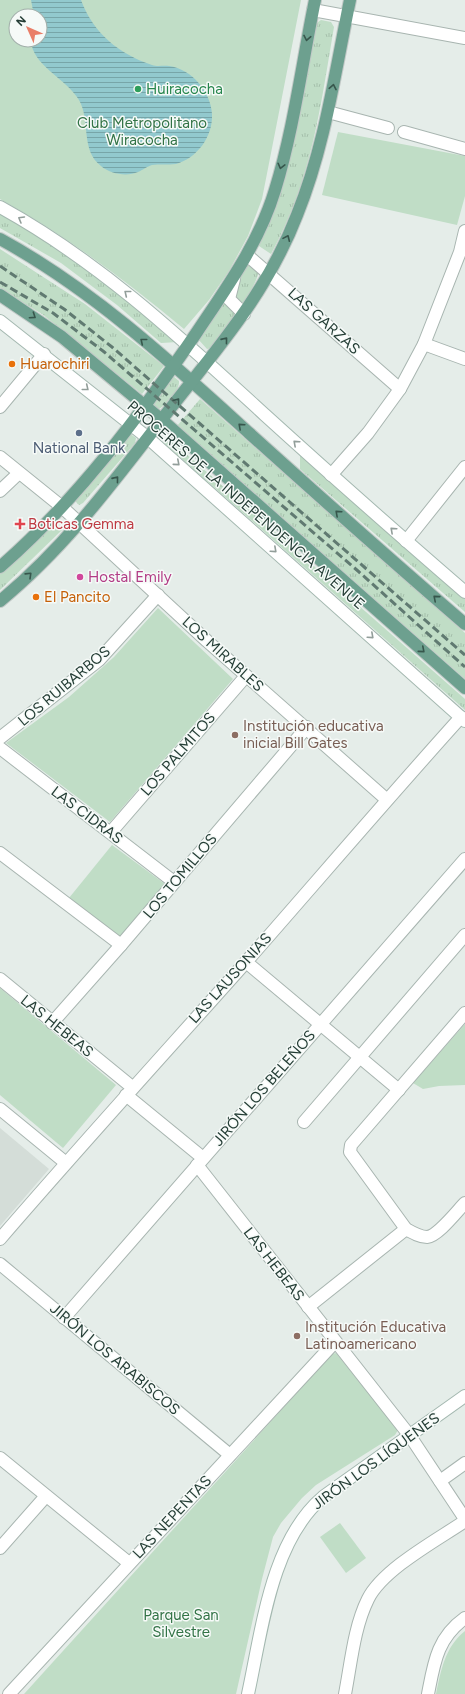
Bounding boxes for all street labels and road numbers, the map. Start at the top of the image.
street label: LAS GARZAS [284,284,364,358]
street label: PROCERES DE LA INDEPENDENCIA AVENUE [124,397,368,613]
street label: LOS MIRABLES [179,613,267,695]
street label: LOS RUIBARBOS [14,642,114,730]
street label: LOS PALMITOS [137,709,219,799]
street label: LAS CIDRAS [48,782,126,848]
street label: LOS TOMILLOS [139,830,221,922]
street label: LAS LAUSONIAS [185,929,275,1027]
street label: LAS HEBEAS [17,991,97,1061]
street label: JIRÓN LOS BELEÑOS [209,1026,319,1150]
street label: LAS HEBEAS [240,1224,308,1304]
street label: JIRÓN LOS ARABISCOS [46,1299,184,1419]
street label: JIRÓN LOS LÍQUENES [309,1409,443,1513]
street label: LAS NEPENTAS [129,1472,215,1562]

